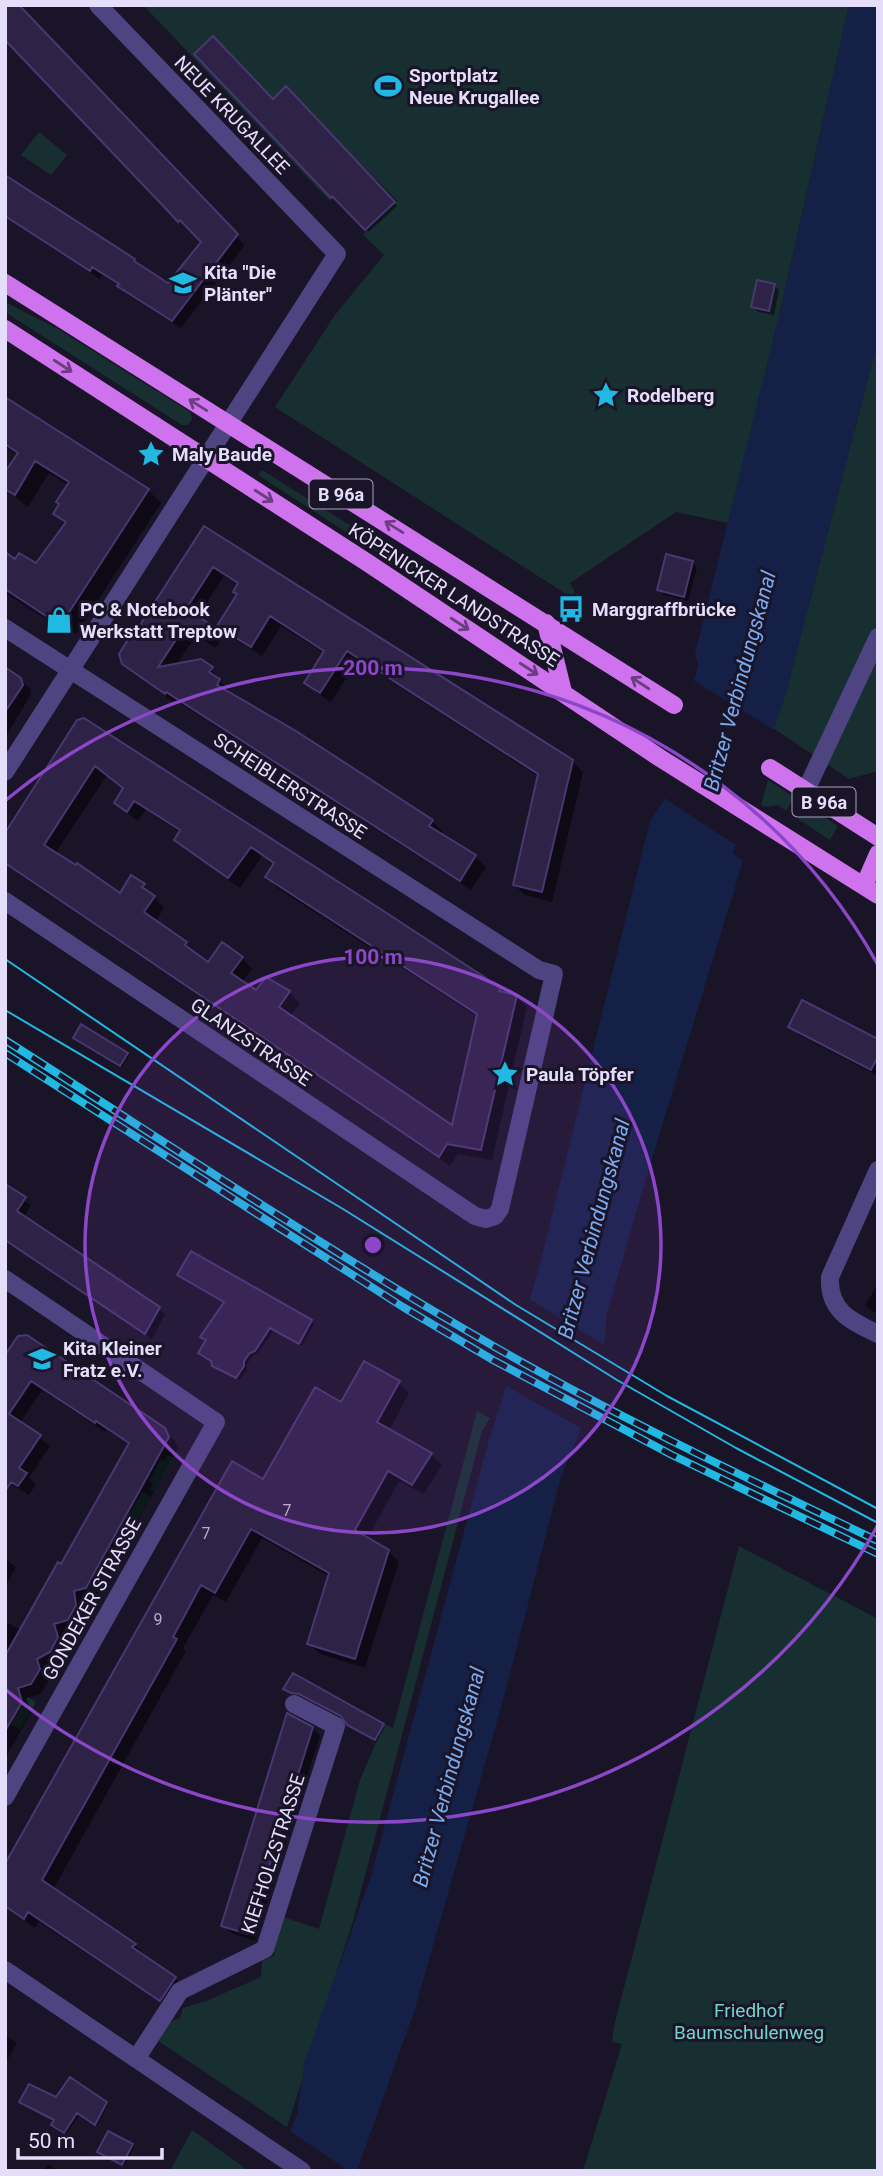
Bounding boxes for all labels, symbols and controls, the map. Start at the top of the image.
street label: NEUE KRUGALLEE [170,51,294,179]
place label: Sportplatz Neue Krugallee [409,64,540,109]
sports icon: Sportplatz Neue Krugallee [373,71,403,101]
place label: Kita "Die Plänter" [204,261,276,306]
school or university icon: Kita "Die Plänter" [168,268,198,298]
one-way arrow [52,360,72,374]
place icon: Rodelberg [591,380,621,410]
place label: Rodelberg [627,384,714,407]
one-way arrow [189,397,209,411]
place icon: Maly Baude [136,439,166,469]
place label: Maly Baude [172,443,272,466]
road number: B 96a [310,480,372,508]
one-way arrow [253,489,273,503]
street label: KÖPENICKER LANDSTRASSE [344,518,564,672]
one-way arrow [384,519,404,533]
water label: Britzer Verbindungskanal [699,568,781,793]
bus stop icon: Marggraffbrücke [556,594,586,624]
place label: PC & Notebook Werkstatt Treptow [80,598,237,643]
place label: Marggraffbrücke [592,598,736,621]
shop icon: PC & Notebook Werkstatt Treptow [44,605,74,635]
one-way arrow [450,617,469,632]
text: 200 m [343,656,403,680]
one-way arrow [518,663,538,677]
one-way arrow [630,675,650,689]
street label: SCHEIBLERSTRASSE [209,728,371,844]
road number: B 96a [792,788,856,816]
text: 100 m [343,945,403,969]
street label: GLANZSTRASSE [186,993,316,1091]
place icon: Paula Töpfer [490,1059,520,1089]
place label: Paula Töpfer [526,1063,634,1086]
water label: Britzer Verbindungskanal [553,1116,635,1341]
centre of rings [361,1233,385,1257]
place label: Kita Kleiner Fratz e.V. [63,1337,162,1382]
school or university icon: Kita Kleiner Fratz e.V. [27,1344,57,1374]
house number: 7 [283,1501,292,1520]
street label: GONDEKER STRASSE [38,1514,146,1684]
house number: 7 [202,1524,211,1543]
house number: 9 [154,1610,163,1629]
water label: Britzer Verbindungskanal [408,1664,490,1889]
street label: KIEFHOLZSTRASSE [236,1771,310,1937]
park label: Friedhof Baumschulenweg [674,1999,824,2044]
scale bar [18,2116,161,2160]
text: 50 m [28,2129,75,2153]

